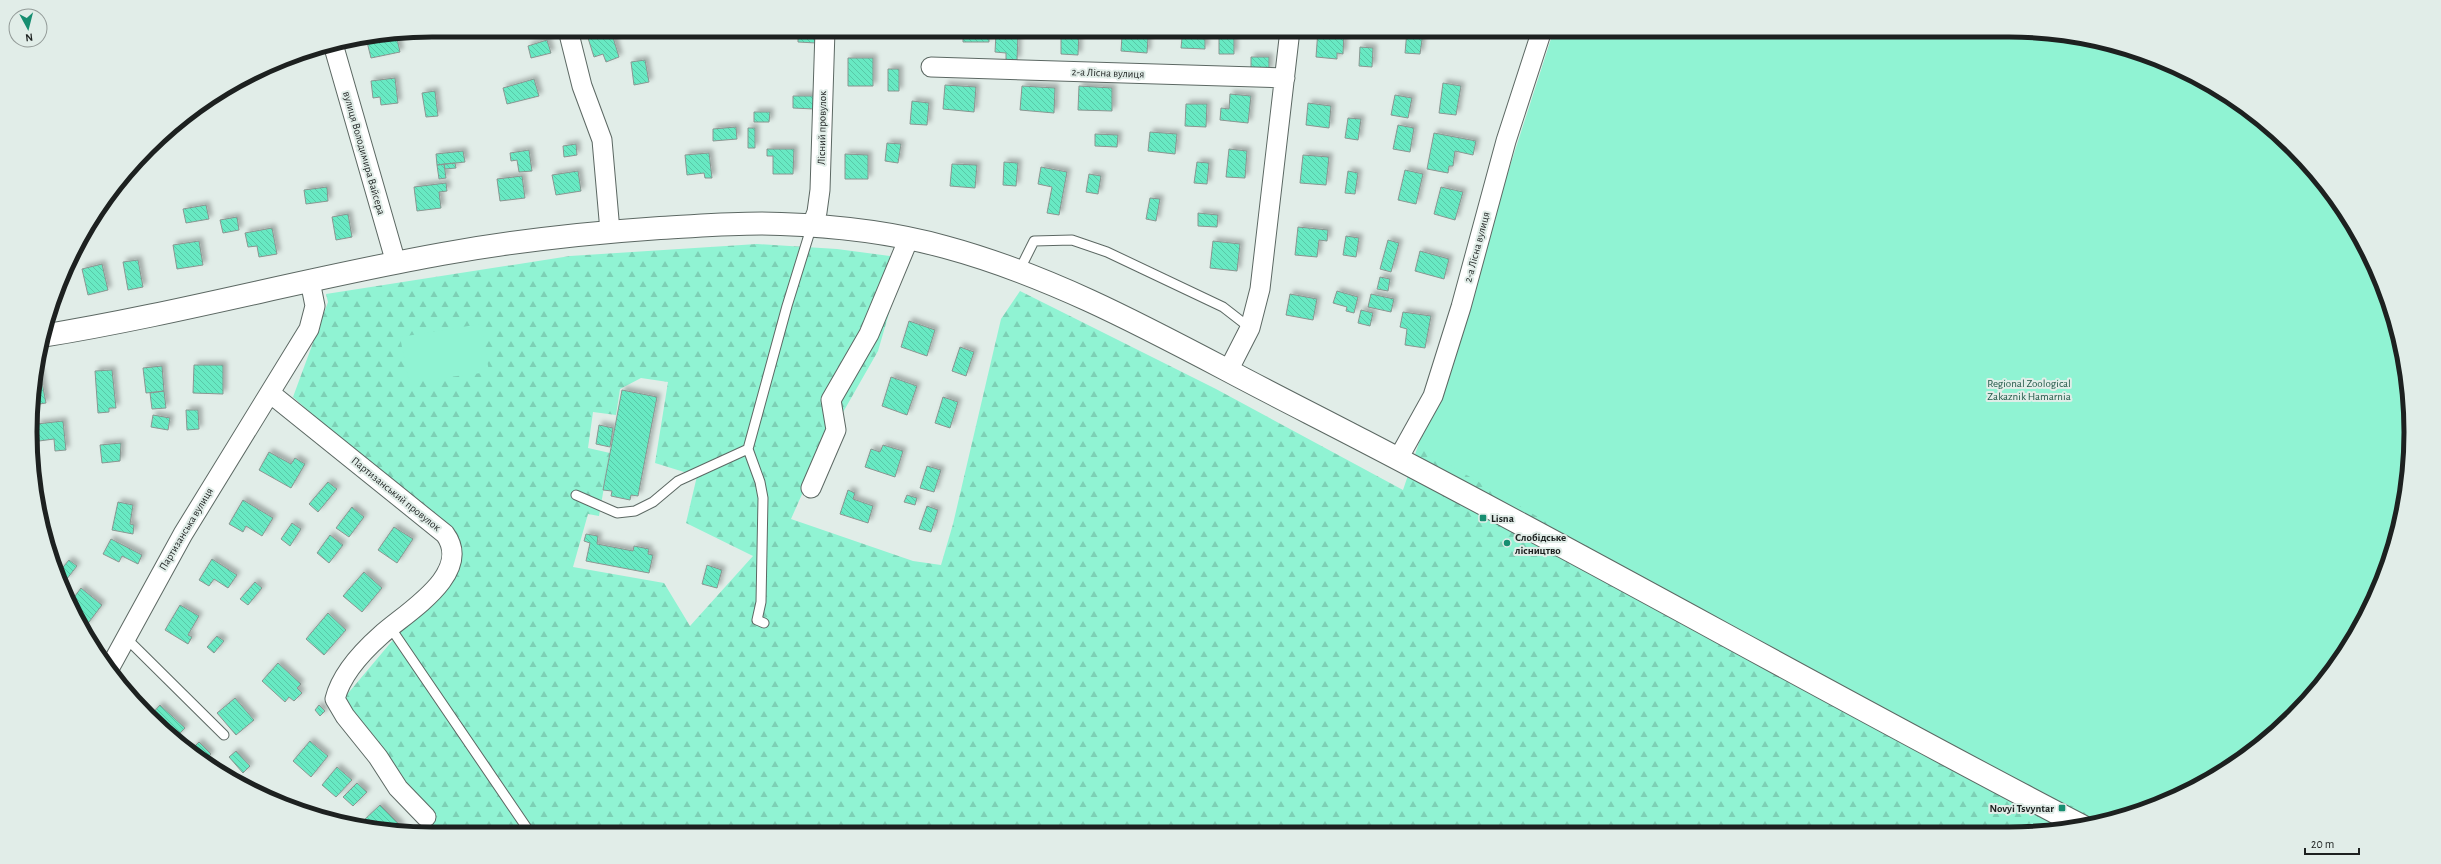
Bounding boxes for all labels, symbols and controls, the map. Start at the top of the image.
north arrow [8,8,48,48]
text: N [25,32,34,43]
street label: 2-а Лісна вулиця [1072,66,1144,80]
street label: вулиця Володимира Вайсера [341,90,387,216]
street label: Лісний провулок [816,91,828,165]
street label: 2-а Лісна вулиця [1462,210,1492,284]
park label: Regional Zoological Zakaznik Hamarnia [1987,378,2071,402]
street label: Партизанський провулок [349,455,443,533]
street label: Партизанська вулиця [157,486,215,572]
marker: Lisna [1478,513,1488,523]
place label: Lisna [1491,513,1515,524]
place label: Слобідське лісництво [1515,532,1566,556]
marker: Слобідське лісництво [1502,538,1512,548]
place label: Novyi Tsvyntar [1989,803,2054,814]
marker: Novyi Tsvyntar [2057,803,2067,813]
scale bar [2305,830,2359,856]
text: 20 m [2311,838,2334,850]

